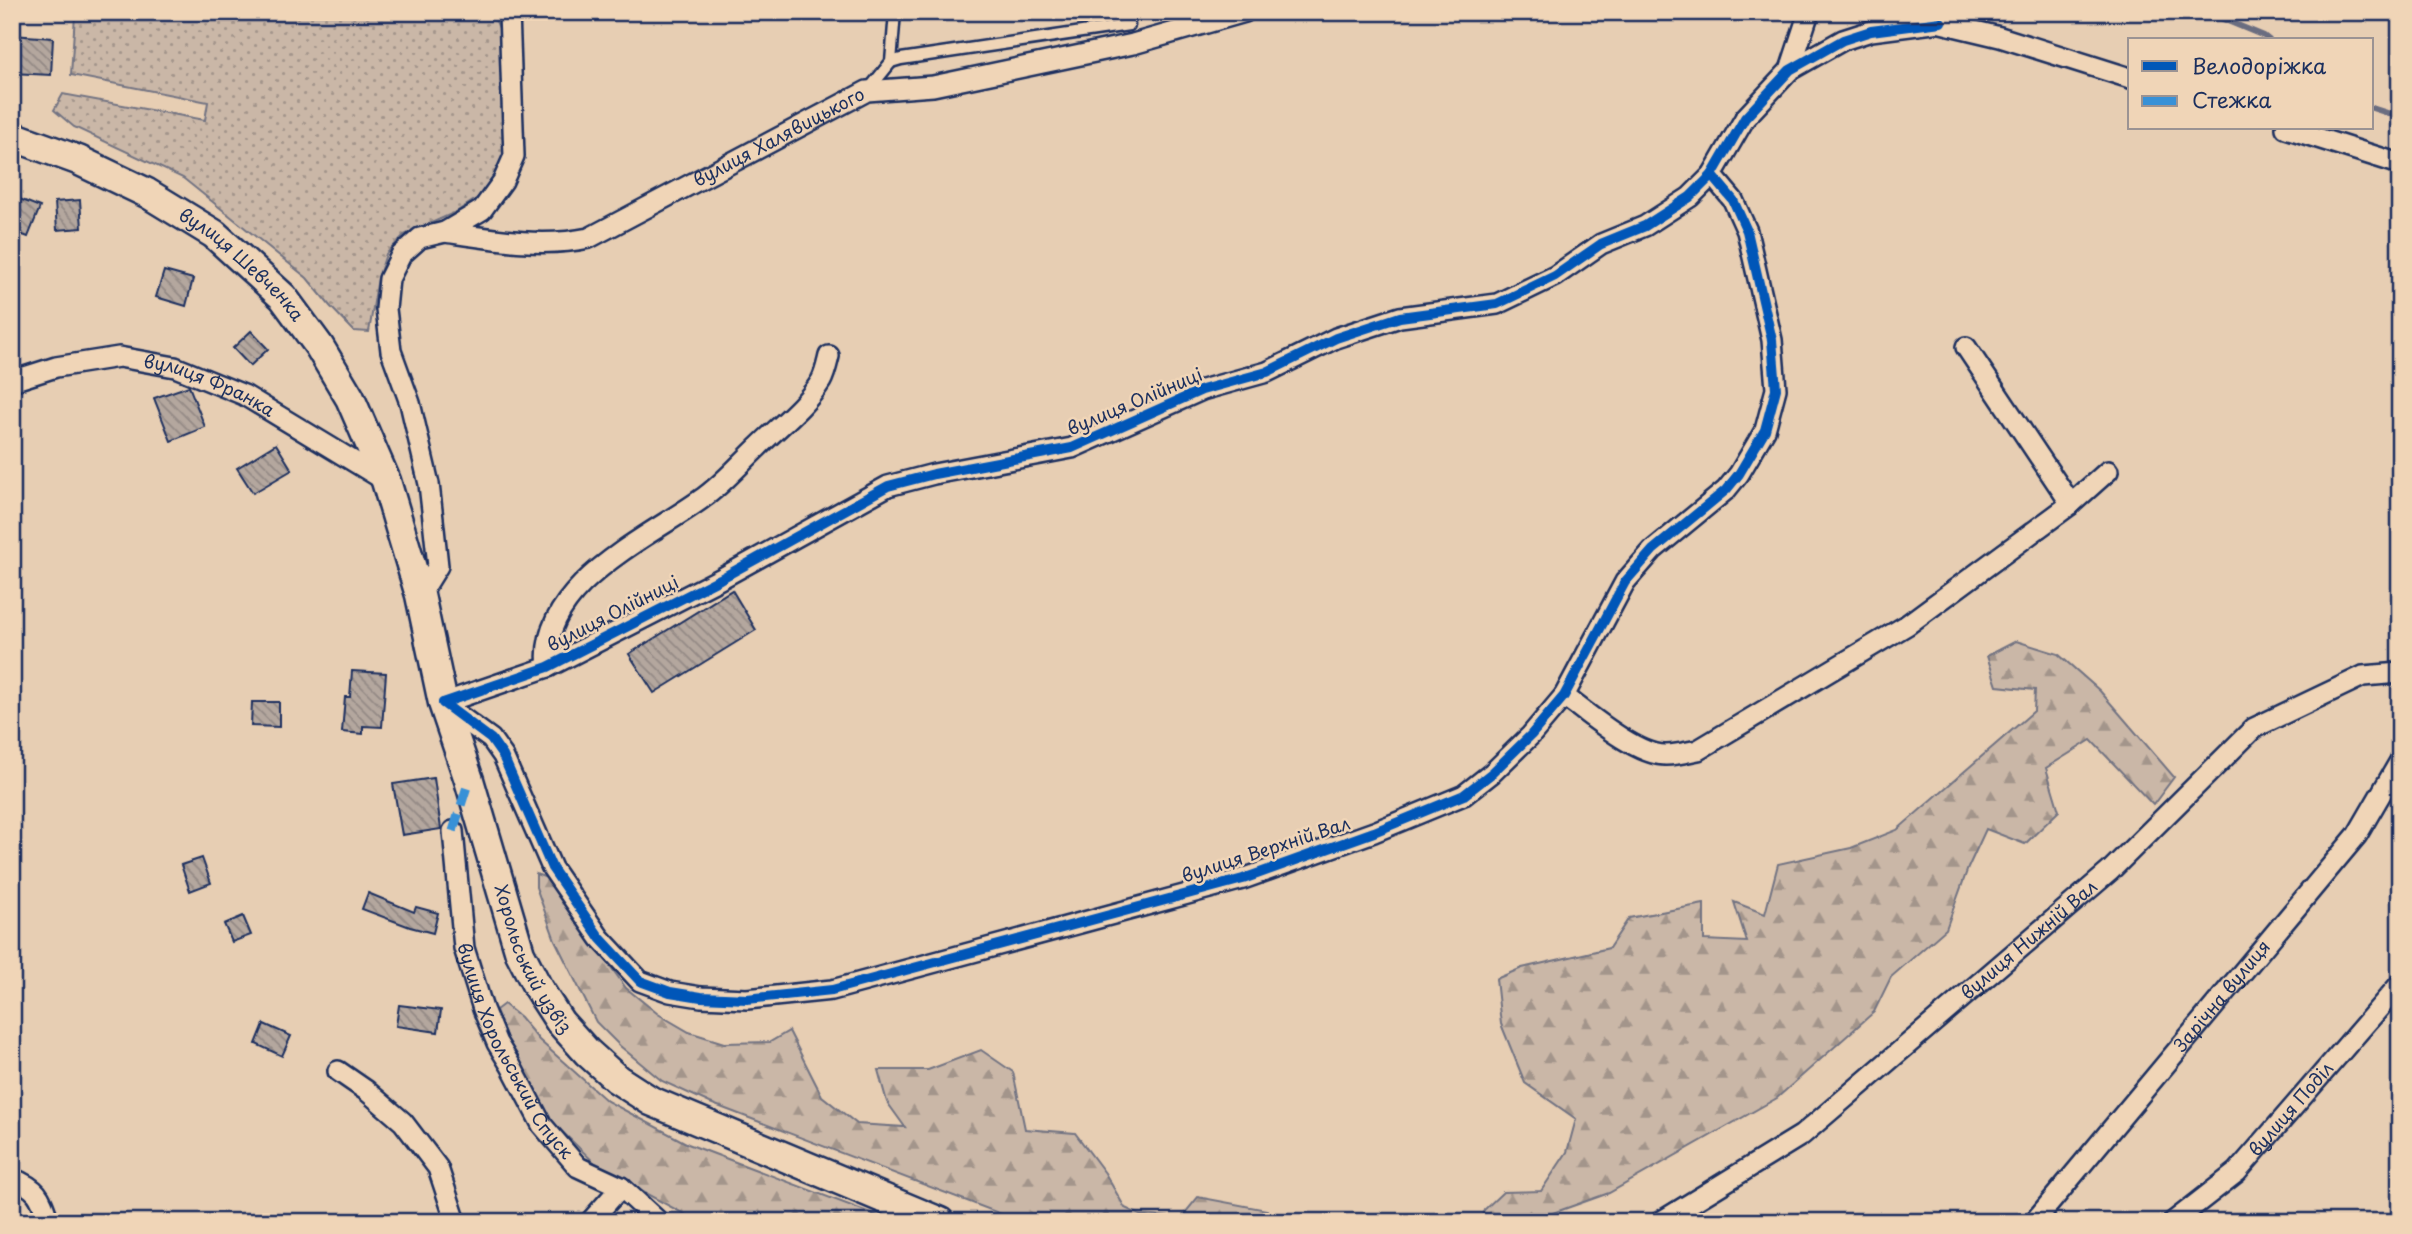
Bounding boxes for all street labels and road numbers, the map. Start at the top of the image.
street label: вулиця Халявицького [688,80,869,193]
street label: вулиця Шевченка [174,201,312,327]
street label: вулиця Франка [142,347,281,423]
street label: вулиця Олійниці [1063,360,1206,441]
street label: вулиця Олійниці [542,568,683,658]
street label: вулиця Верхній Вал [1178,809,1353,889]
street label: вулиця Нижній Вал [1954,873,2103,1005]
street label: Хорольський узвіз [488,881,579,1039]
street label: Зарічна вулиця [2167,934,2276,1057]
street label: вулиця Хорольський Спуск [451,939,581,1164]
street label: вулиця Поділ [2241,1055,2339,1162]

